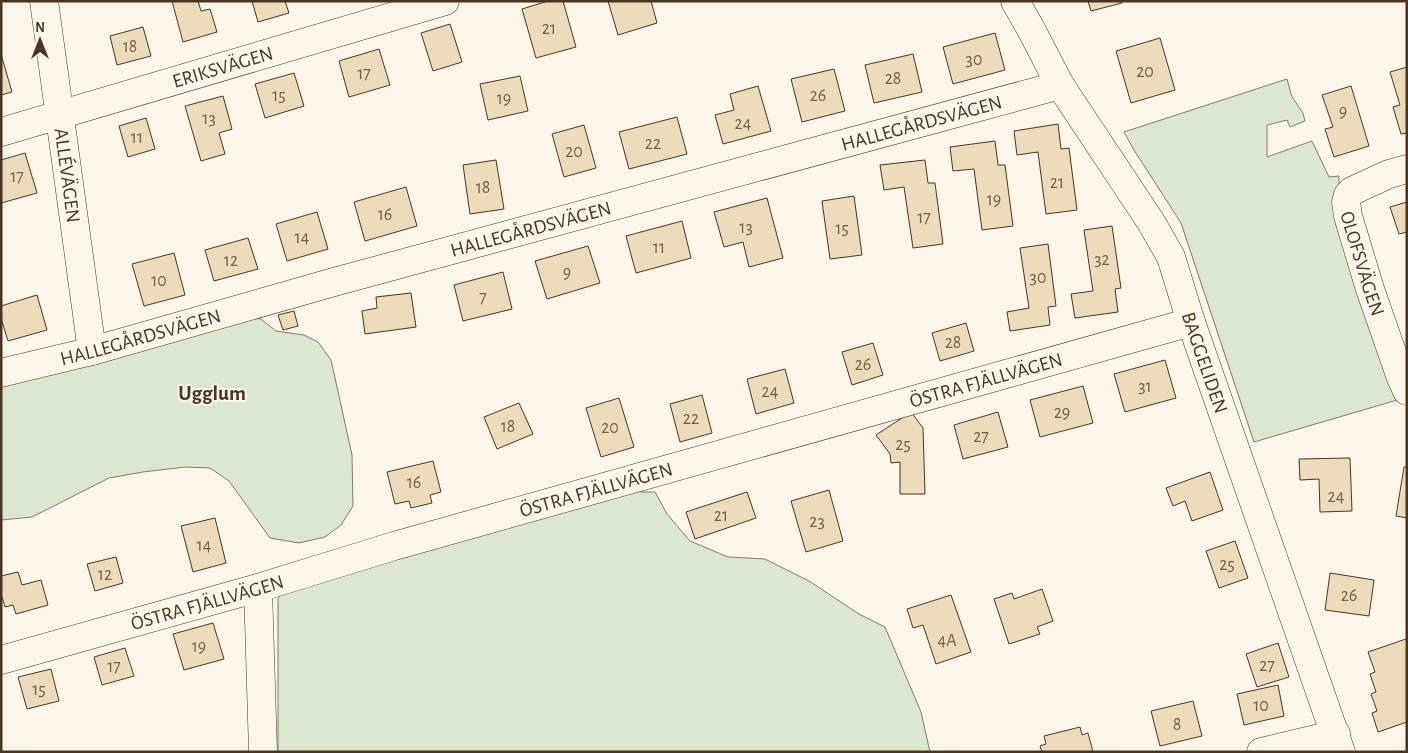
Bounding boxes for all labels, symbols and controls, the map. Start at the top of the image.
north arrow [15,15,65,65]
house number: 21 [542,20,556,38]
text: N [35,21,45,35]
house number: 18 [123,38,137,56]
street label: ERIKSVÄGEN [170,43,276,92]
house number: 30 [966,51,982,69]
house number: 20 [1136,63,1154,81]
house number: 17 [357,65,371,83]
house number: 28 [885,70,901,88]
house number: 15 [272,87,286,105]
house number: 26 [810,87,826,105]
house number: 19 [497,90,511,108]
street label: HALLEGÅRDSVÄGEN [839,92,1004,155]
house number: 9 [1339,103,1347,121]
house number: 13 [202,110,216,128]
house number: 24 [735,115,752,133]
street label: ALLÉVÄGEN [51,127,83,224]
house number: 11 [131,129,143,147]
house number: 22 [645,135,661,153]
house number: 20 [565,143,583,161]
house number: 17 [10,168,24,186]
house number: 21 [1050,174,1064,192]
house number: 18 [476,179,490,197]
house number: 19 [987,191,1001,209]
street label: HALLEGÅRDSVÄGEN [448,198,613,261]
house number: 16 [378,206,392,224]
house number: 17 [917,209,931,227]
street label: OLOFSVÄGEN [1336,209,1388,319]
house number: 13 [739,219,753,237]
house number: 15 [835,220,849,238]
house number: 14 [295,229,310,247]
house number: 11 [653,239,665,257]
house number: 32 [1094,251,1110,269]
house number: 12 [224,252,238,270]
house number: 9 [563,264,571,282]
house number: 30 [1030,269,1046,287]
house number: 10 [151,272,167,290]
house number: 7 [479,289,487,307]
street label: HALLEGÅRDSVÄGEN [58,306,223,369]
street label: BAGGELIDEN [1178,310,1231,416]
house number: 28 [945,334,961,352]
street label: ÖSTRA FJÄLLVÄGEN [907,350,1065,412]
house number: 26 [855,356,871,374]
house number: 31 [1138,378,1152,396]
district label: Ugglum [178,383,246,404]
house number: 24 [762,383,779,401]
house number: 29 [1054,404,1070,422]
house number: 22 [683,410,699,428]
house number: 18 [501,418,515,436]
house number: 20 [601,419,619,437]
house number: 27 [973,428,989,446]
house number: 25 [895,436,911,454]
street label: ÖSTRA FJÄLLVÄGEN [518,459,675,521]
house number: 16 [407,474,421,492]
house number: 24 [1328,488,1345,506]
house number: 21 [714,507,728,525]
house number: 23 [809,513,825,531]
house number: 14 [197,537,212,555]
house number: 25 [1219,556,1235,574]
house number: 12 [98,566,112,584]
street label: ÖSTRA FJÄLLVÄGEN [129,572,286,634]
house number: 26 [1341,587,1357,605]
house number: 4A [937,632,957,650]
house number: 19 [192,638,206,656]
house number: 27 [1259,657,1275,675]
house number: 17 [107,658,121,676]
house number: 15 [32,681,46,699]
house number: 10 [1253,697,1269,715]
house number: 8 [1173,716,1181,734]

